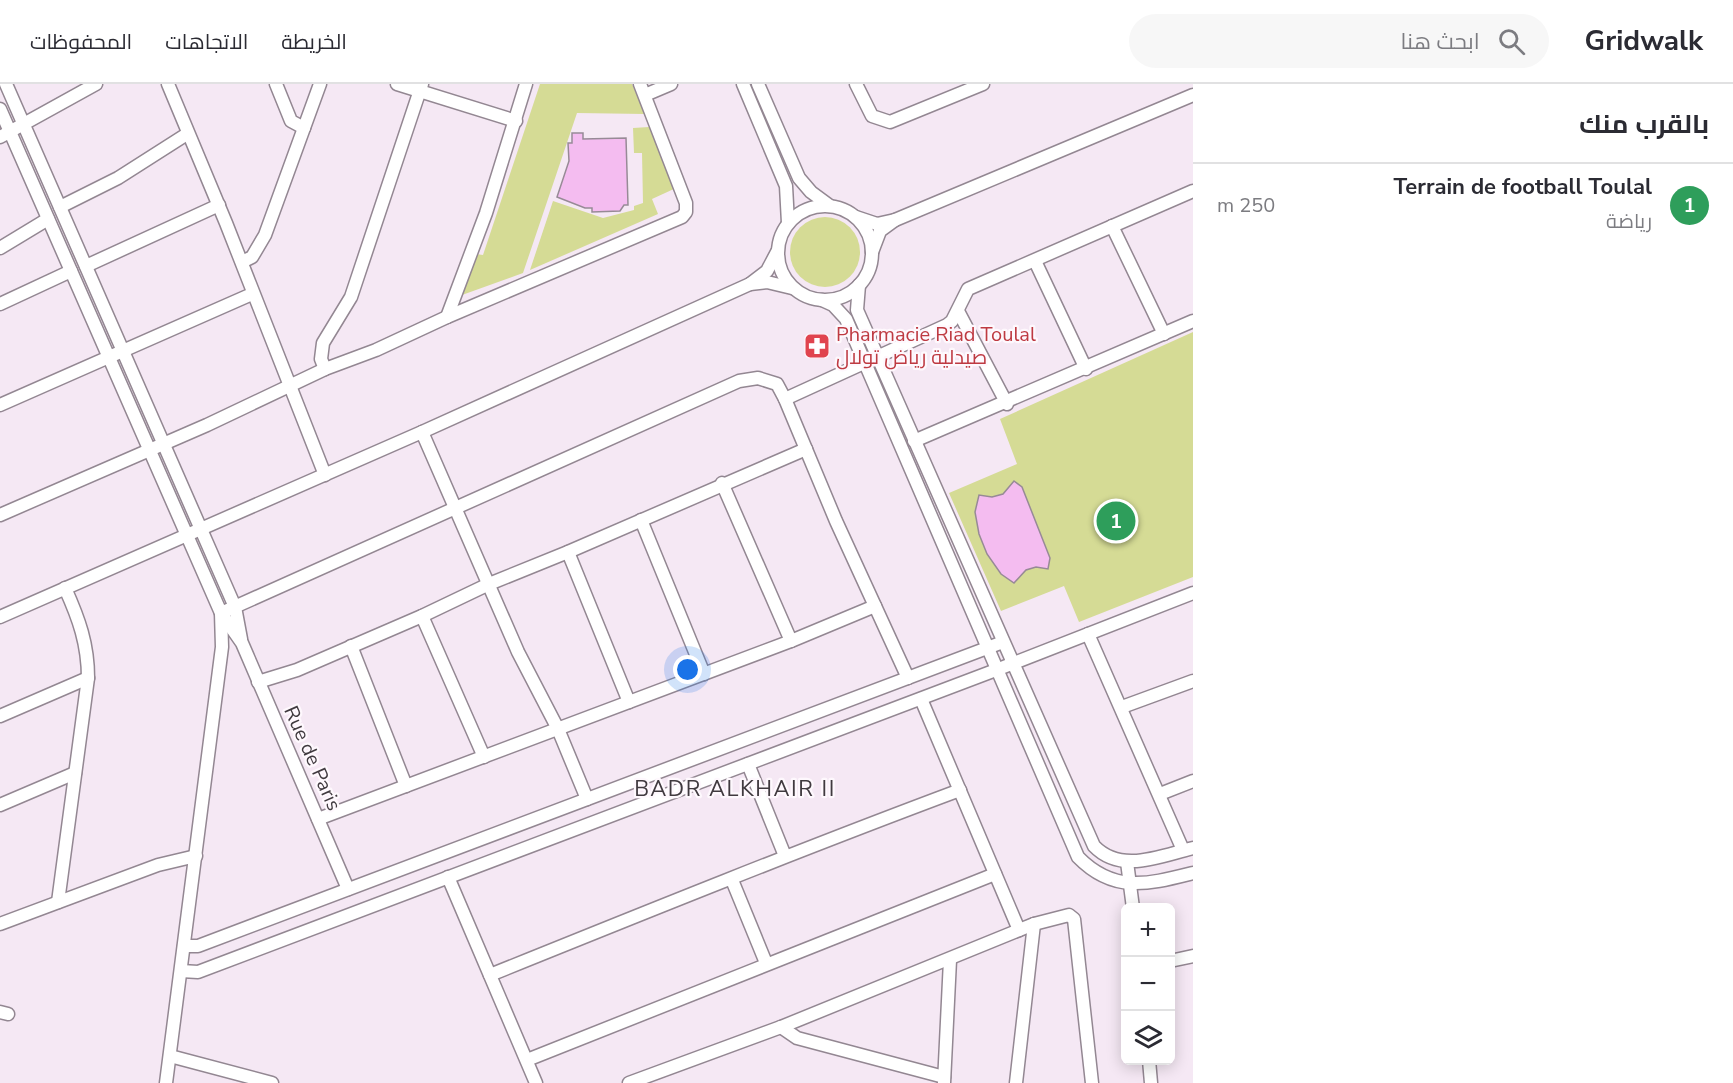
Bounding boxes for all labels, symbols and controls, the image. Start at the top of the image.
search box [1129,14,1549,68]
text: Gridwalk [1585,22,1703,60]
icon: search [1495,25,1528,58]
text: ابحث هنا [1400,27,1480,57]
text: المحفوظات [30,28,132,56]
text: الاتجاهات [165,28,248,56]
text: الخريطة [281,28,347,56]
text: بالقرب منك [1579,107,1709,142]
text: Terrain de football Toulal [1393,172,1652,202]
text: 250 m [1217,192,1275,219]
text: 1 [1684,192,1696,219]
text: رياضة [1606,208,1652,235]
place label: Pharmacie Riad Toulal صيدلية رياض تولال [836,321,1036,371]
pharmacy icon: Pharmacie Riad Toulal صيدلية رياض تولال [802,331,832,361]
pin: 1 [1096,498,1136,544]
your location [673,655,702,684]
street label: Rue de Paris [277,702,348,815]
district label: BADR ALKHAIR II [634,774,836,804]
map controls [1121,903,1175,1065]
button: + [1121,903,1175,957]
button: − [1121,957,1175,1011]
button: layers [1121,1011,1175,1065]

